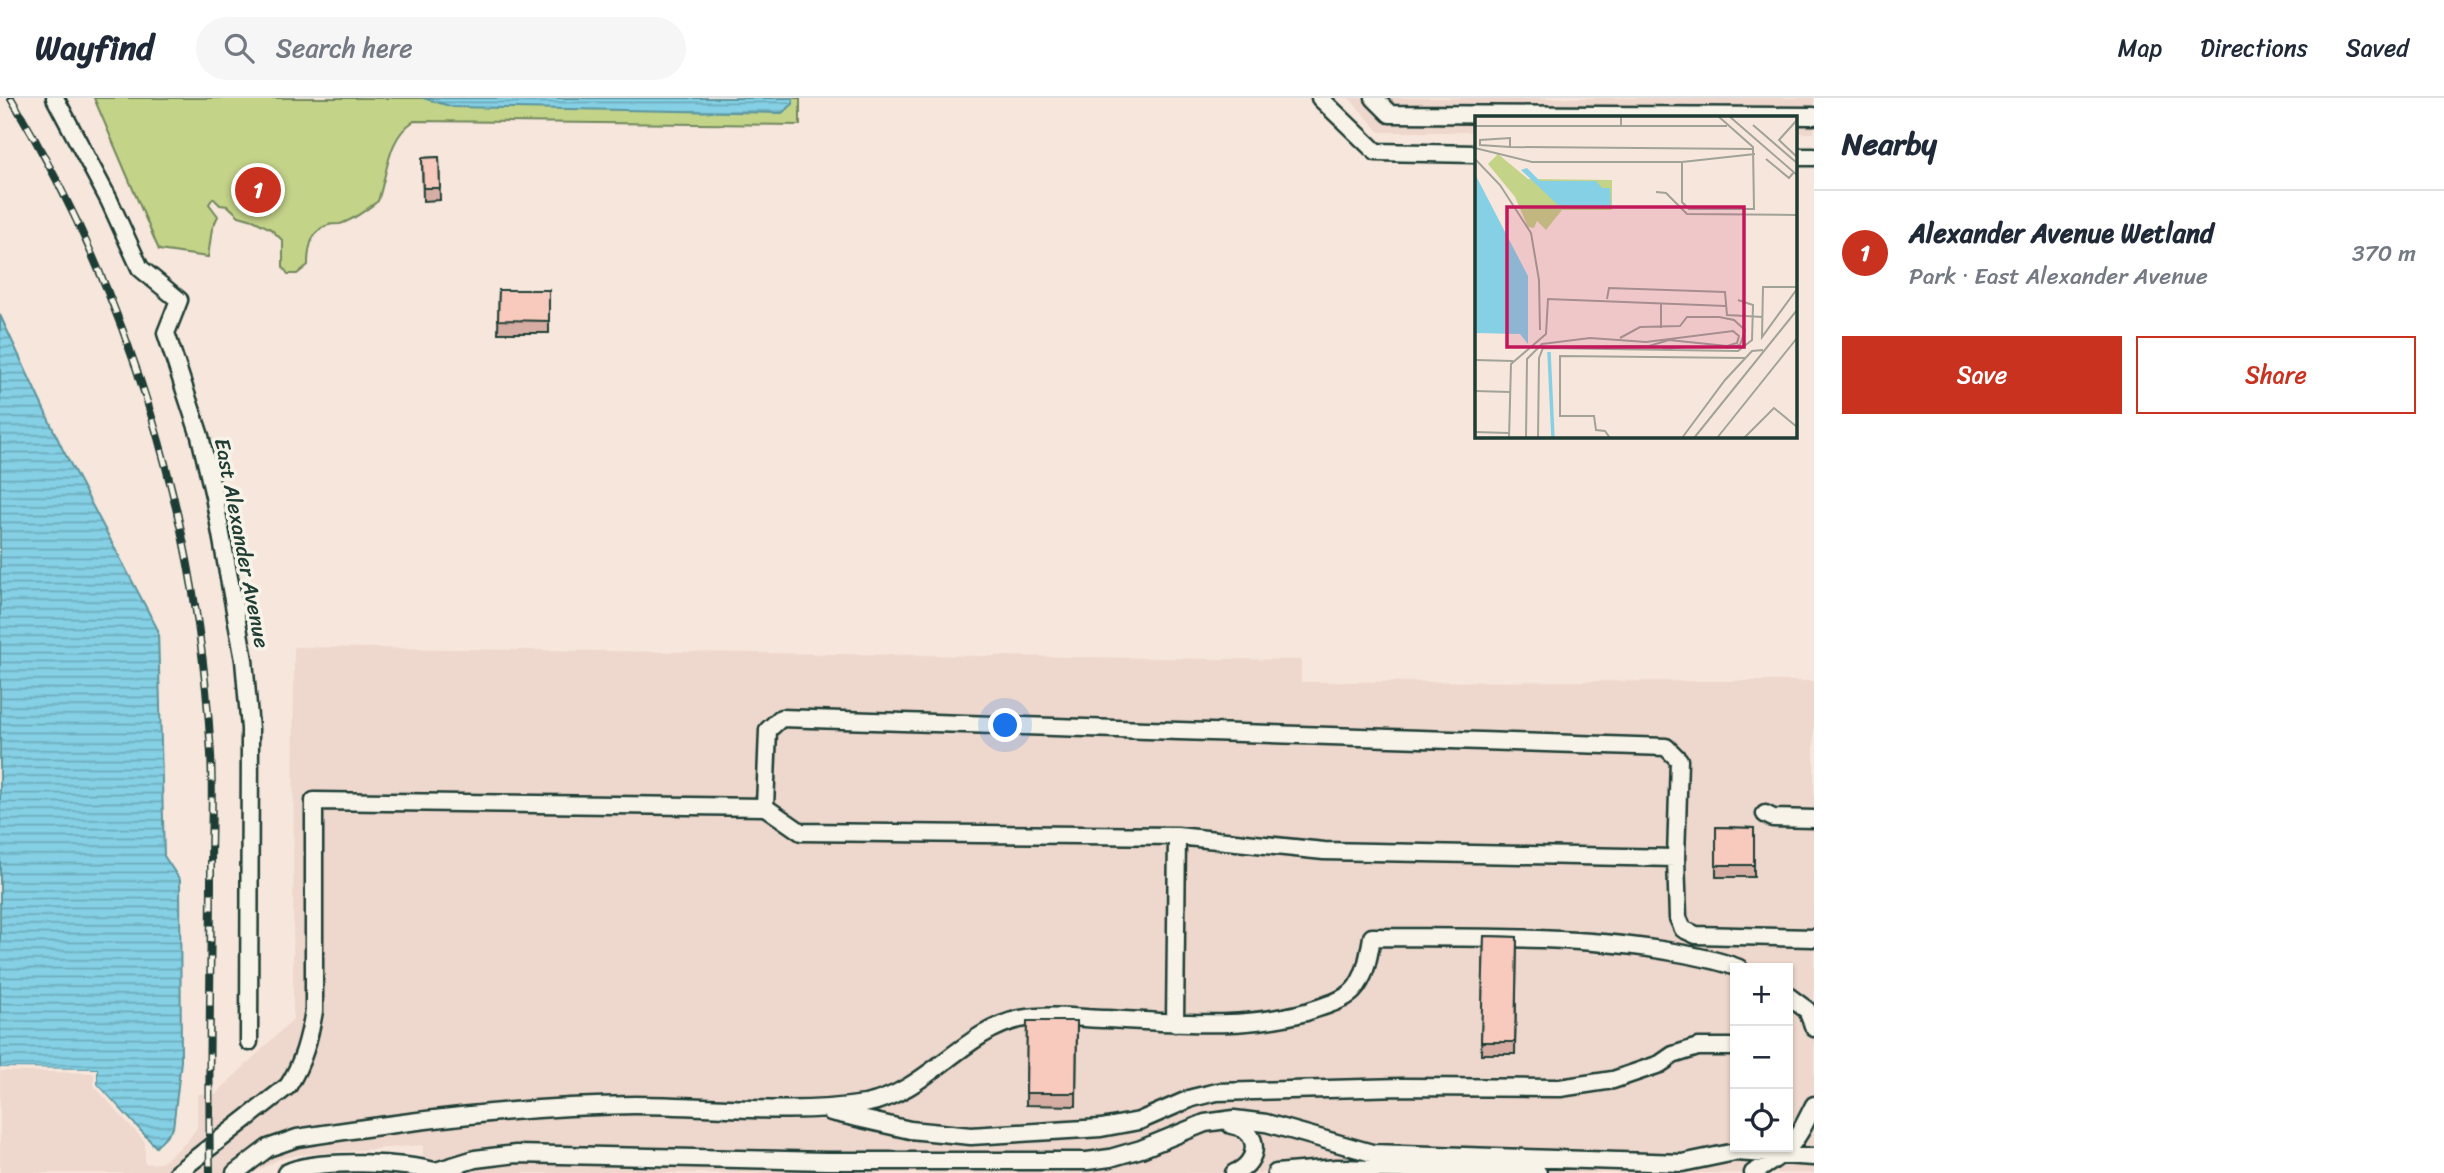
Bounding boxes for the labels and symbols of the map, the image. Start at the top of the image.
inset map [1475,116,1797,438]
pin: 1 [235,164,281,216]
street label: East Alexander Avenue [203,435,281,651]
your location [988,708,1022,742]

